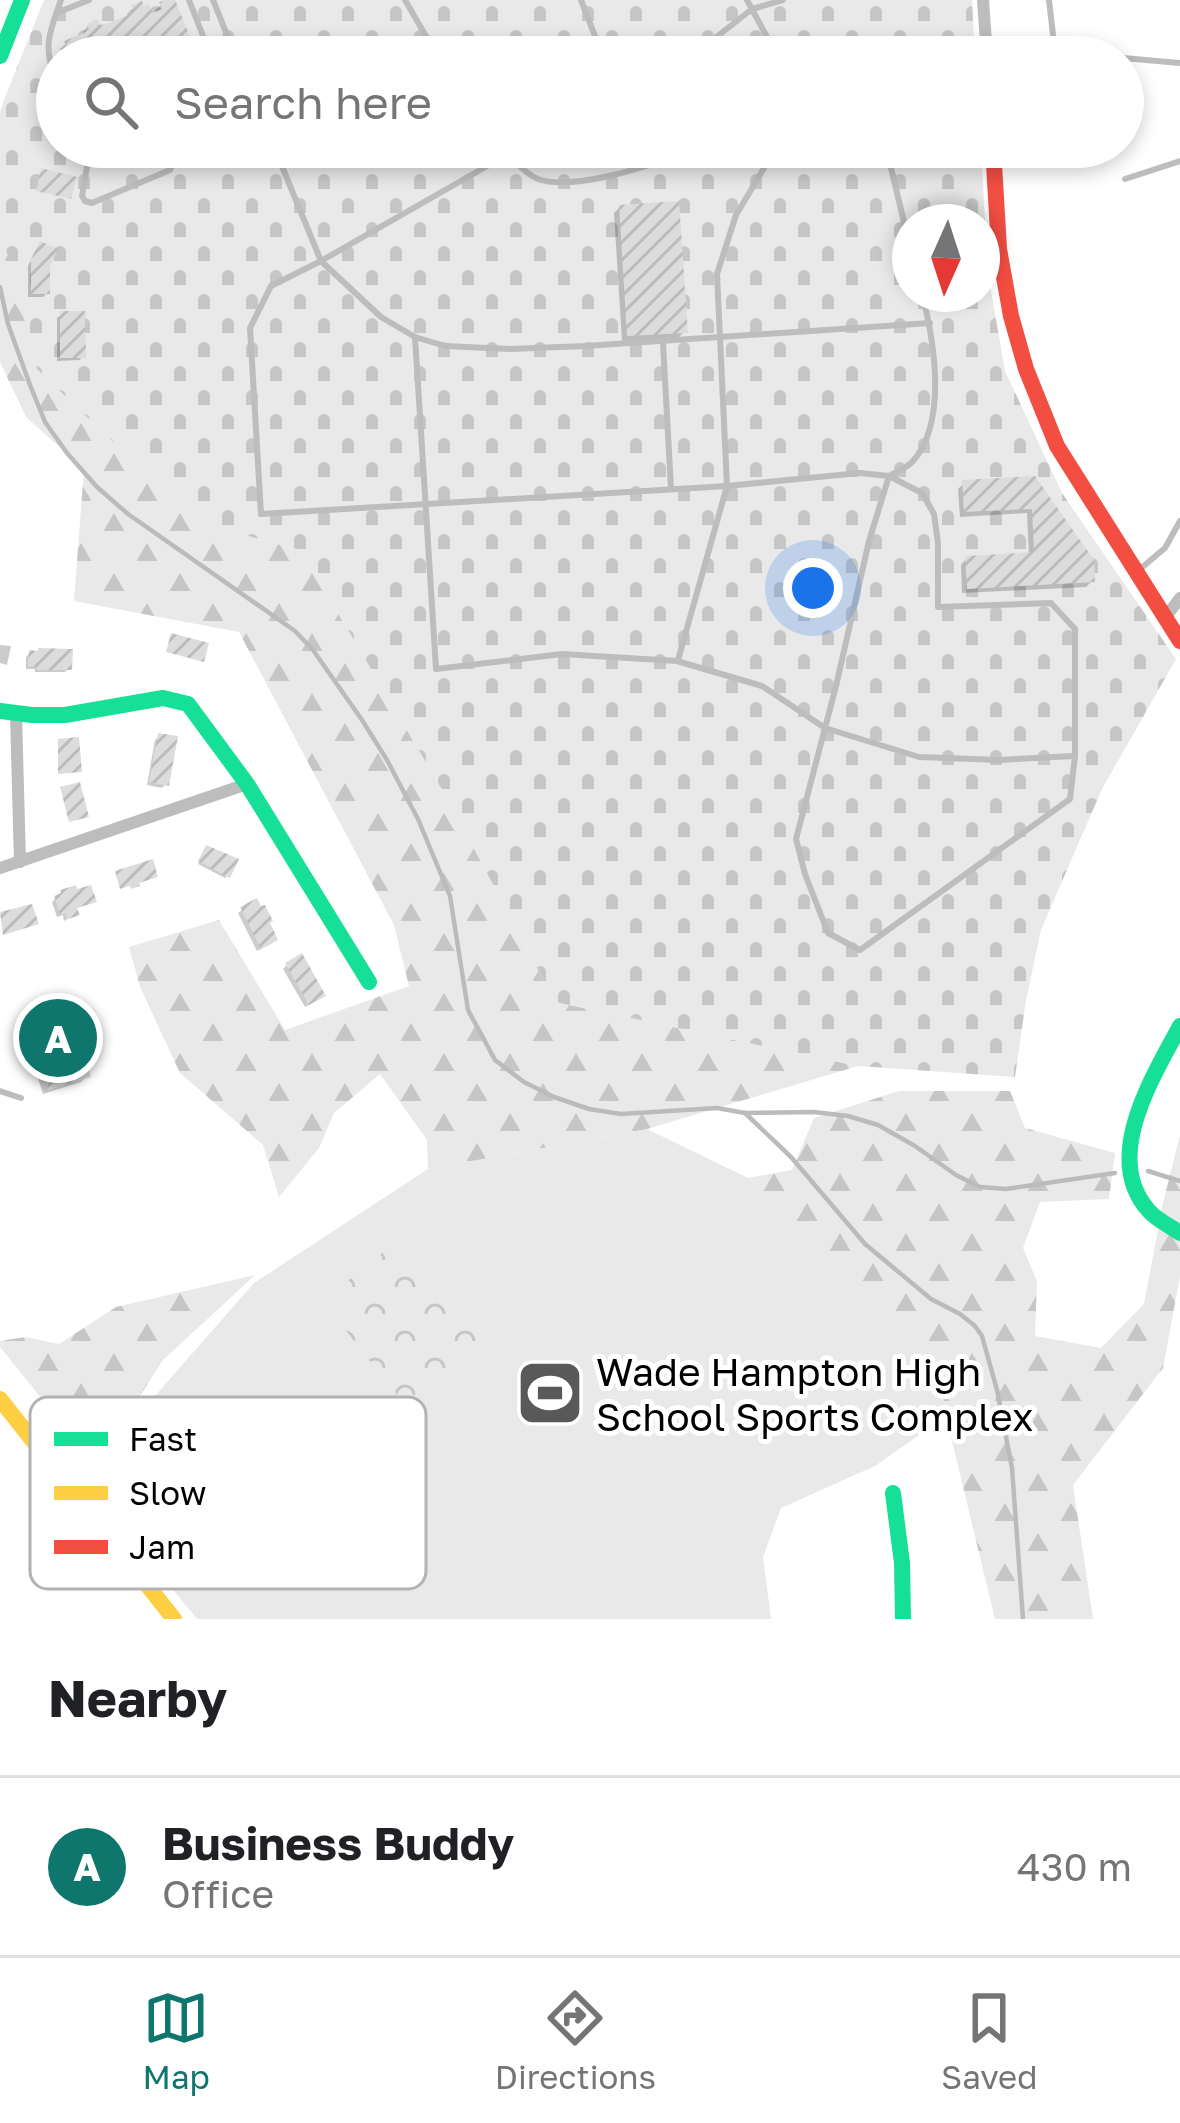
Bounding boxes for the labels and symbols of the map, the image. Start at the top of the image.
north arrow [892,204,1000,312]
your location [783,558,843,618]
pin: A [19,993,97,1083]
place label: Wade Hampton High School Sports Complex [596,1348,1033,1440]
sports icon: Wade Hampton High School Sports Complex [515,1358,585,1428]
legend [30,1397,426,1589]
text: Fast [129,1419,197,1458]
text: Slow [129,1473,207,1512]
text: Jam [129,1527,195,1566]

